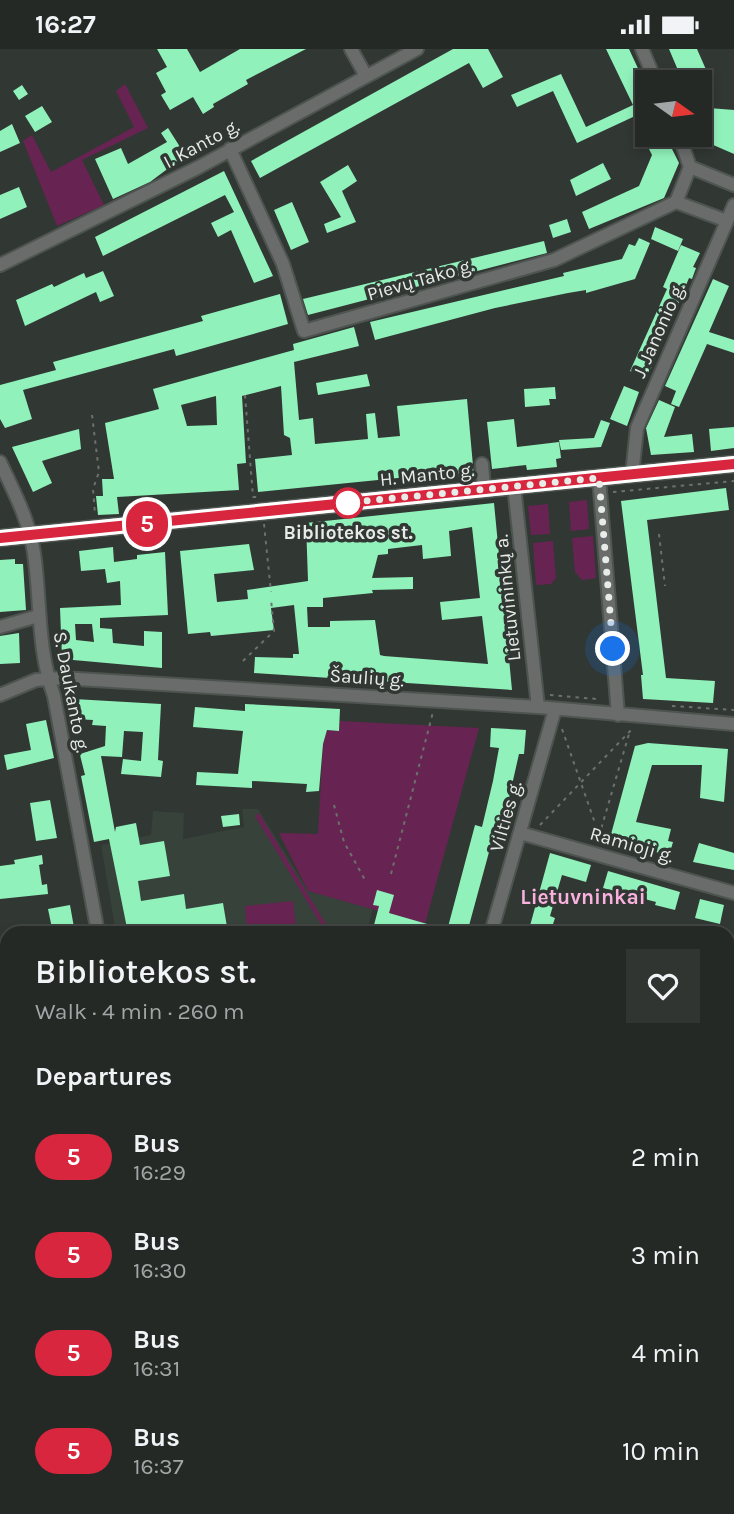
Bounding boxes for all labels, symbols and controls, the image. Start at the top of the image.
text: 16:27 [35,9,96,40]
north arrow [635,70,712,147]
map controls [635,70,712,147]
street label: I. Kanto g. [160,115,243,173]
street label: Pievų Tako g. [365,254,476,306]
street label: J. Janonio g. [628,279,690,381]
street label: H. Manto g. [379,459,475,491]
marker: Bibliotekos st. [333,488,363,518]
line badge: 5 [124,501,170,547]
text: 5 [140,510,154,538]
place label: Bibliotekos st. [284,522,412,544]
street label: Lietuvininkų a. [490,533,526,662]
street label: S. Daukanto g. [49,630,94,755]
your location [595,631,630,666]
street label: Šaulių g. [329,664,405,692]
street label: Vilties g. [485,778,527,854]
street label: Ramioji g. [587,823,676,867]
district label: Lietuvninkai [520,885,646,909]
button: heart [626,949,700,1023]
text: Bibliotekos st. [35,953,256,991]
text: Walk · 4 min · 260 m [35,998,245,1025]
text: Departures [35,1061,172,1092]
text: Bus [133,1128,180,1159]
text: 2 min [631,1142,700,1173]
text: 5 [67,1143,80,1171]
text: 16:29 [133,1159,186,1186]
text: Bus [133,1226,180,1257]
text: 3 min [631,1240,700,1271]
text: 5 [67,1241,80,1269]
text: 16:30 [133,1257,186,1284]
text: Bus [133,1324,180,1355]
text: 4 min [632,1338,700,1369]
text: 5 [67,1339,80,1367]
text: 16:31 [133,1355,180,1382]
text: Bus [133,1422,180,1453]
text: 10 min [622,1436,700,1467]
text: 5 [67,1437,80,1465]
text: 16:37 [133,1453,183,1480]

